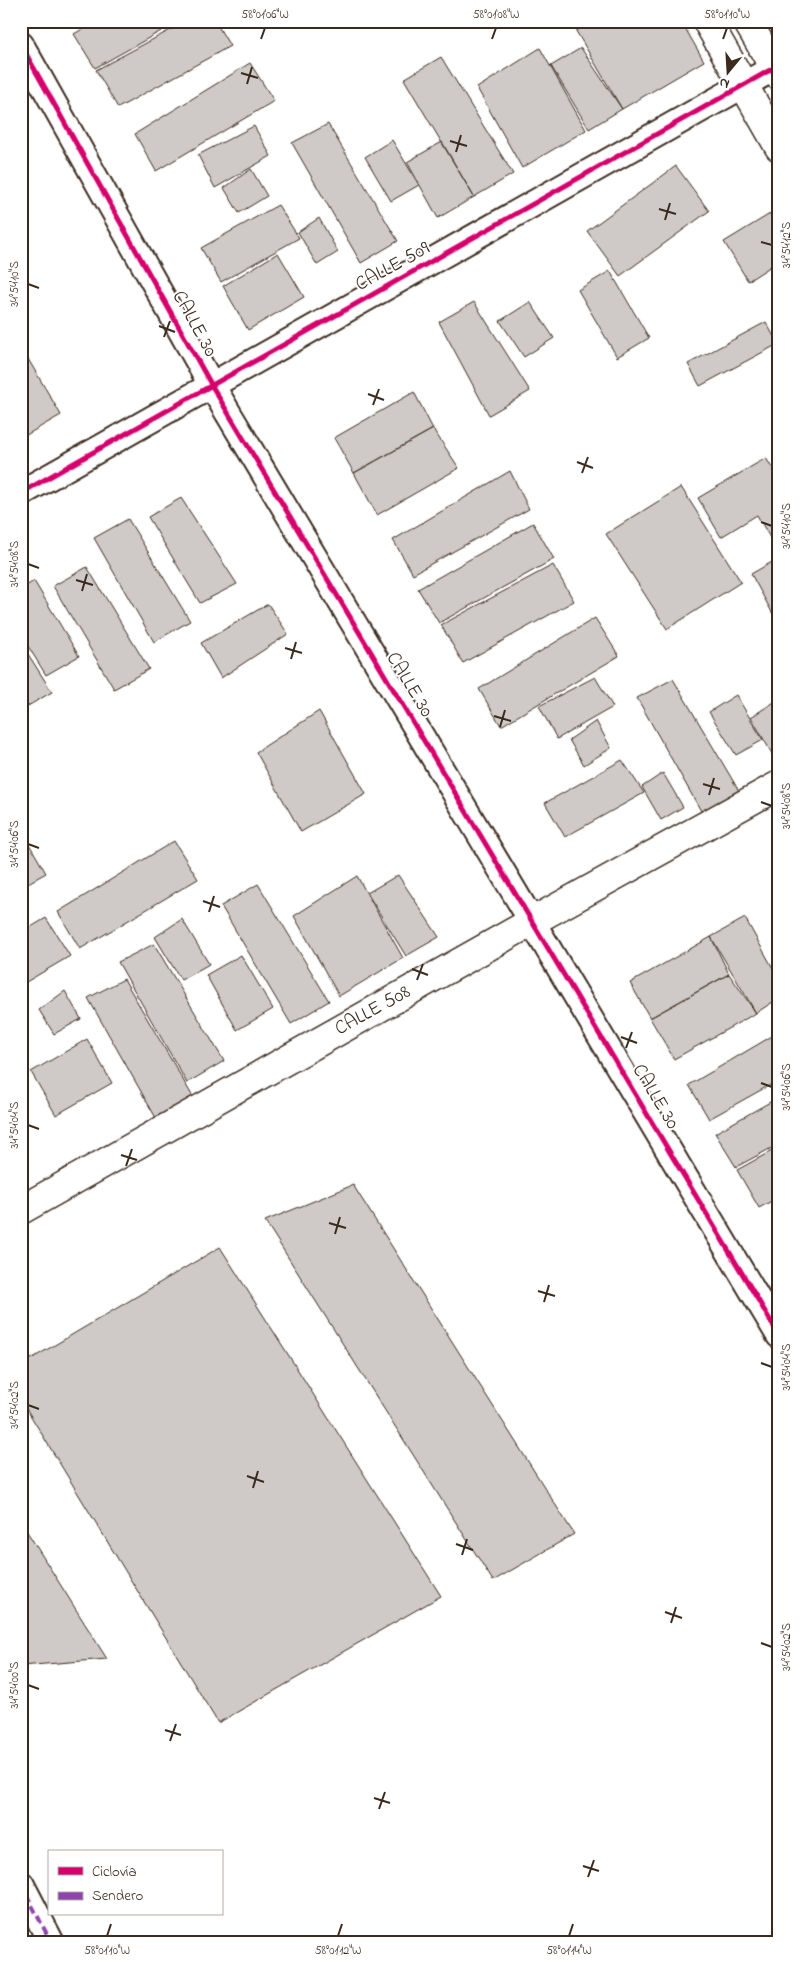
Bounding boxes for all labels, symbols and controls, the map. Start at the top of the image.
text: 58°01'06"W [241,6,289,24]
text: 58°01'08"W [473,6,519,24]
text: 58°01'10"W [704,6,750,24]
north arrow [702,48,752,98]
text: N [717,71,732,94]
text: 34°54'12"S [778,221,796,268]
street label: CALLE 509 [350,235,436,299]
text: 34°54'10"S [6,261,24,307]
street label: CALLE 30 [164,285,224,363]
text: 34°54'10"S [778,503,796,549]
text: 34°54'08"S [6,541,24,587]
street label: CALLE 30 [378,647,440,724]
text: 34°54'08"S [778,783,796,829]
text: 34°54'06"S [6,820,24,868]
street label: CALLE 508 [330,978,416,1044]
street label: CALLE 30 [624,1059,686,1136]
text: 34°54'06"S [778,1063,796,1111]
text: 34°54'04"S [6,1101,24,1148]
text: 34°54'04"S [778,1343,796,1390]
text: 34°54'02"S [6,1381,24,1429]
text: 34°54'02"S [778,1623,796,1671]
text: 34°54'00"S [6,1661,24,1709]
legend [48,1850,222,1916]
text: Ciclovía [92,1861,137,1883]
text: Sendero [92,1885,144,1907]
text: 58°01'10"W [84,1942,130,1960]
text: 58°01'12"W [315,1942,361,1960]
text: 58°01'14"W [546,1942,592,1960]

